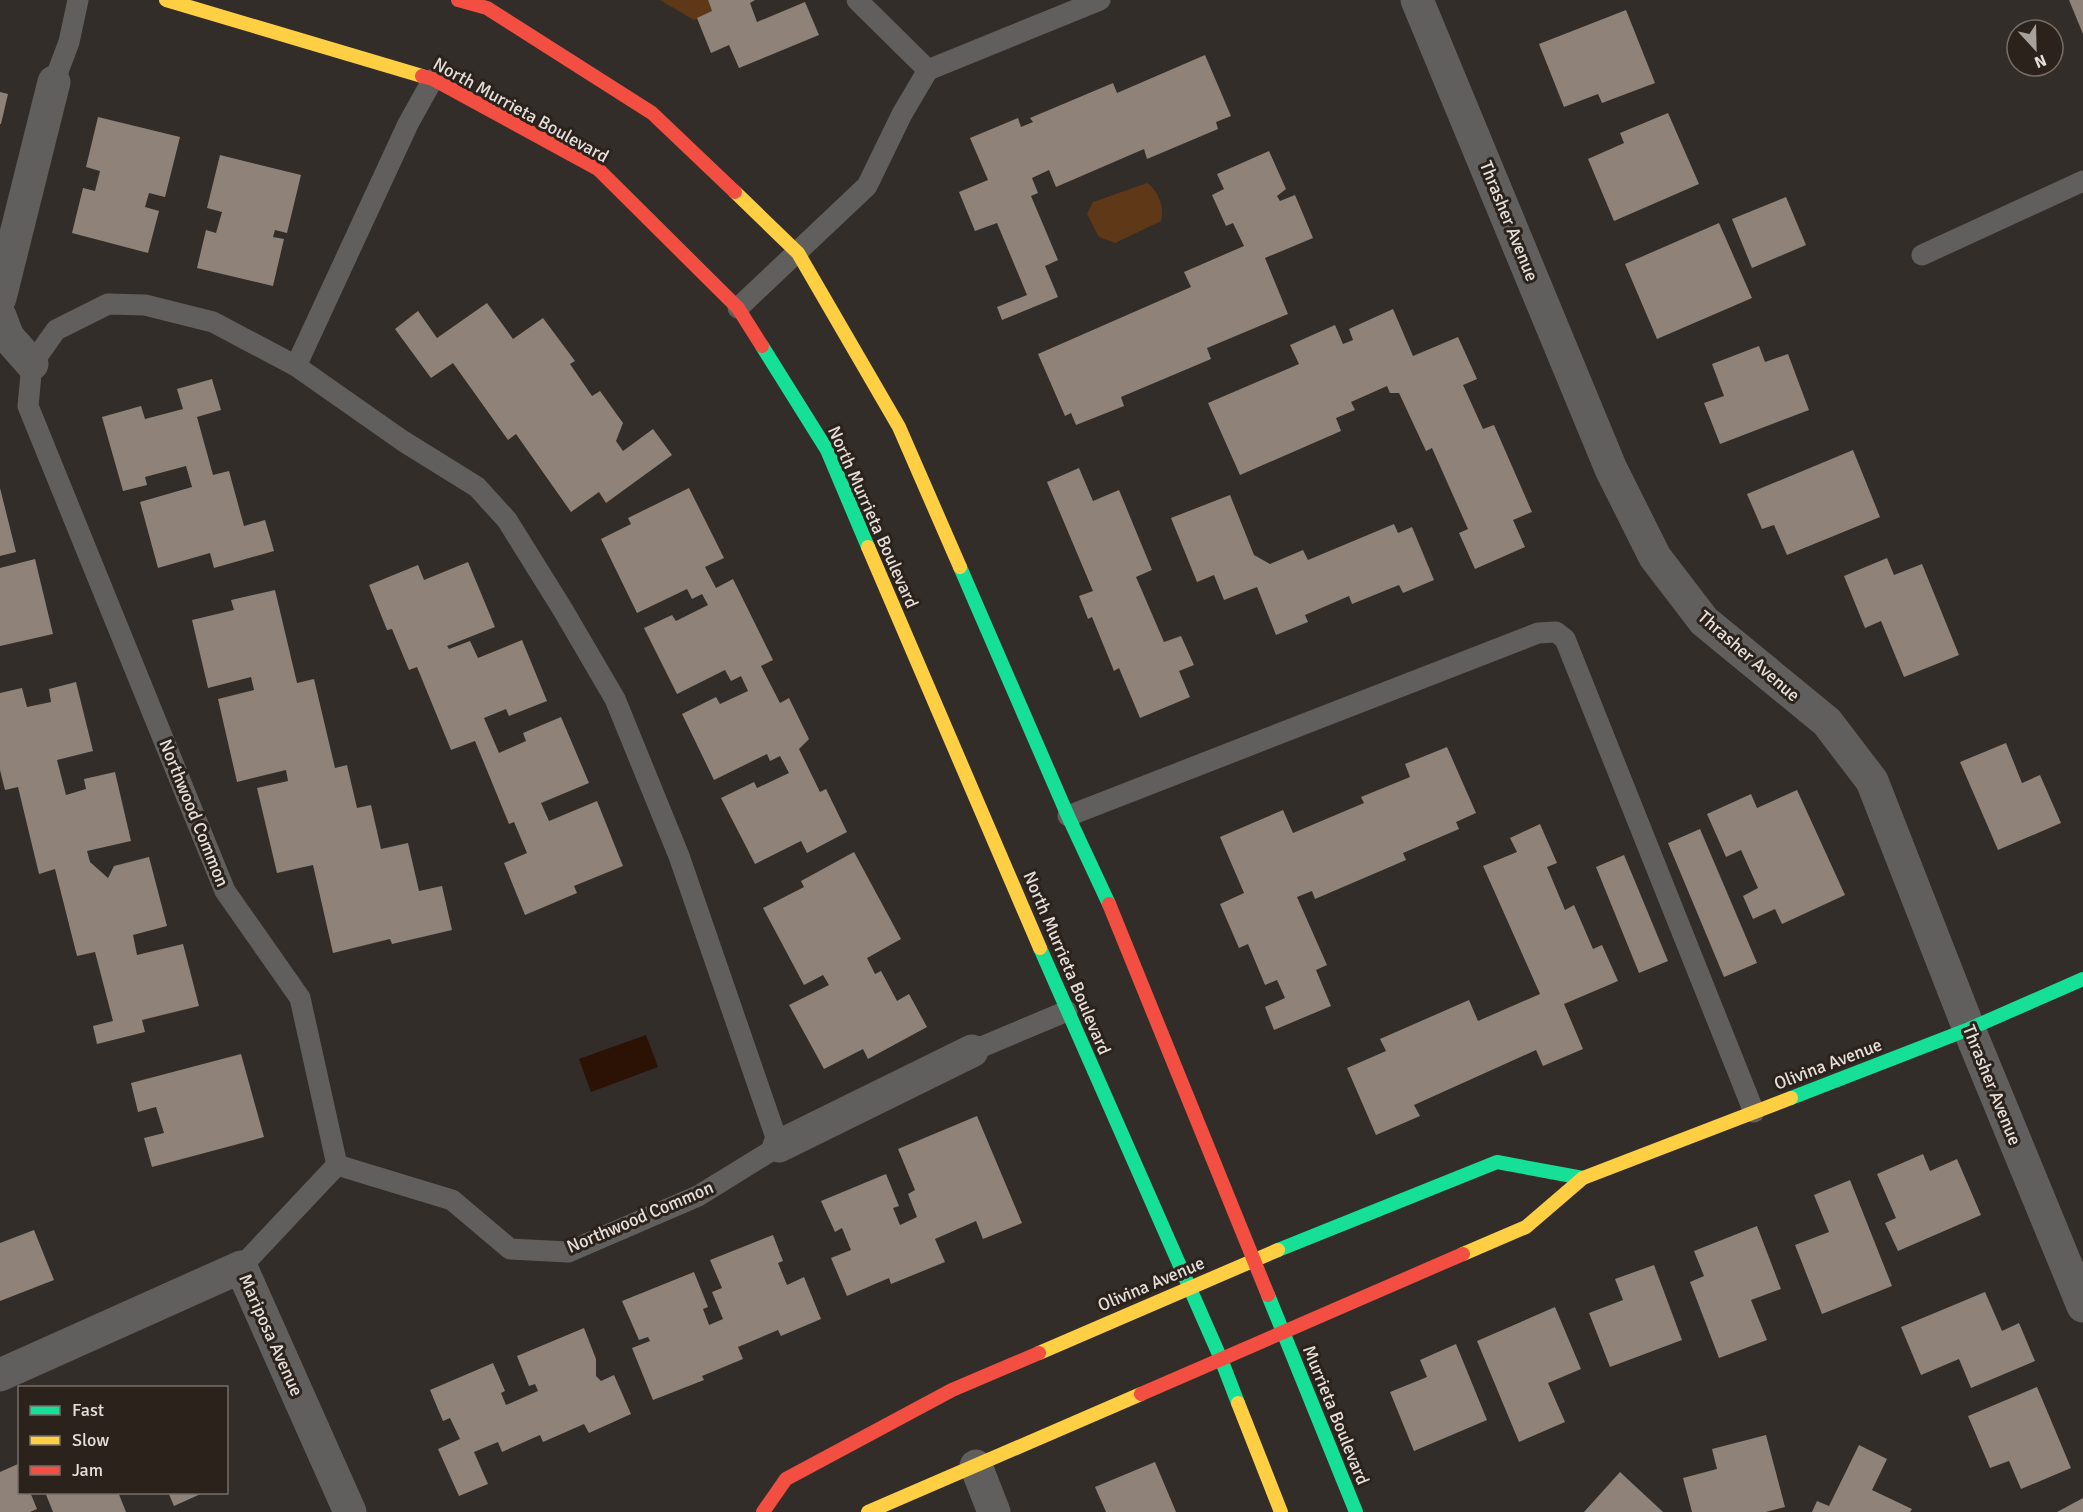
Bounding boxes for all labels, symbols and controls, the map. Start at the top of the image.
north arrow [2005,18,2065,78]
text: N [2031,50,2049,72]
street label: North Murrieta Boulevard [429,53,613,167]
street label: Thrasher Avenue [1475,158,1543,284]
street label: North Murrieta Boulevard [823,422,923,612]
street label: Thrasher Avenue [1694,606,1804,706]
street label: Northwood Common [154,736,234,890]
street label: North Murrieta Boulevard [1018,868,1116,1058]
street label: Thrasher Avenue [1958,1022,2026,1148]
street label: Olivina Avenue [1771,1033,1885,1095]
street label: Northwood Common [563,1176,717,1258]
street label: Olivina Avenue [1094,1252,1208,1316]
street label: Mariposa Avenue [234,1270,308,1400]
street label: Murrieta Boulevard [1298,1342,1374,1488]
legend [18,1386,228,1494]
text: Fast [72,1399,104,1421]
text: Slow [72,1429,109,1451]
text: Jam [72,1459,103,1481]

